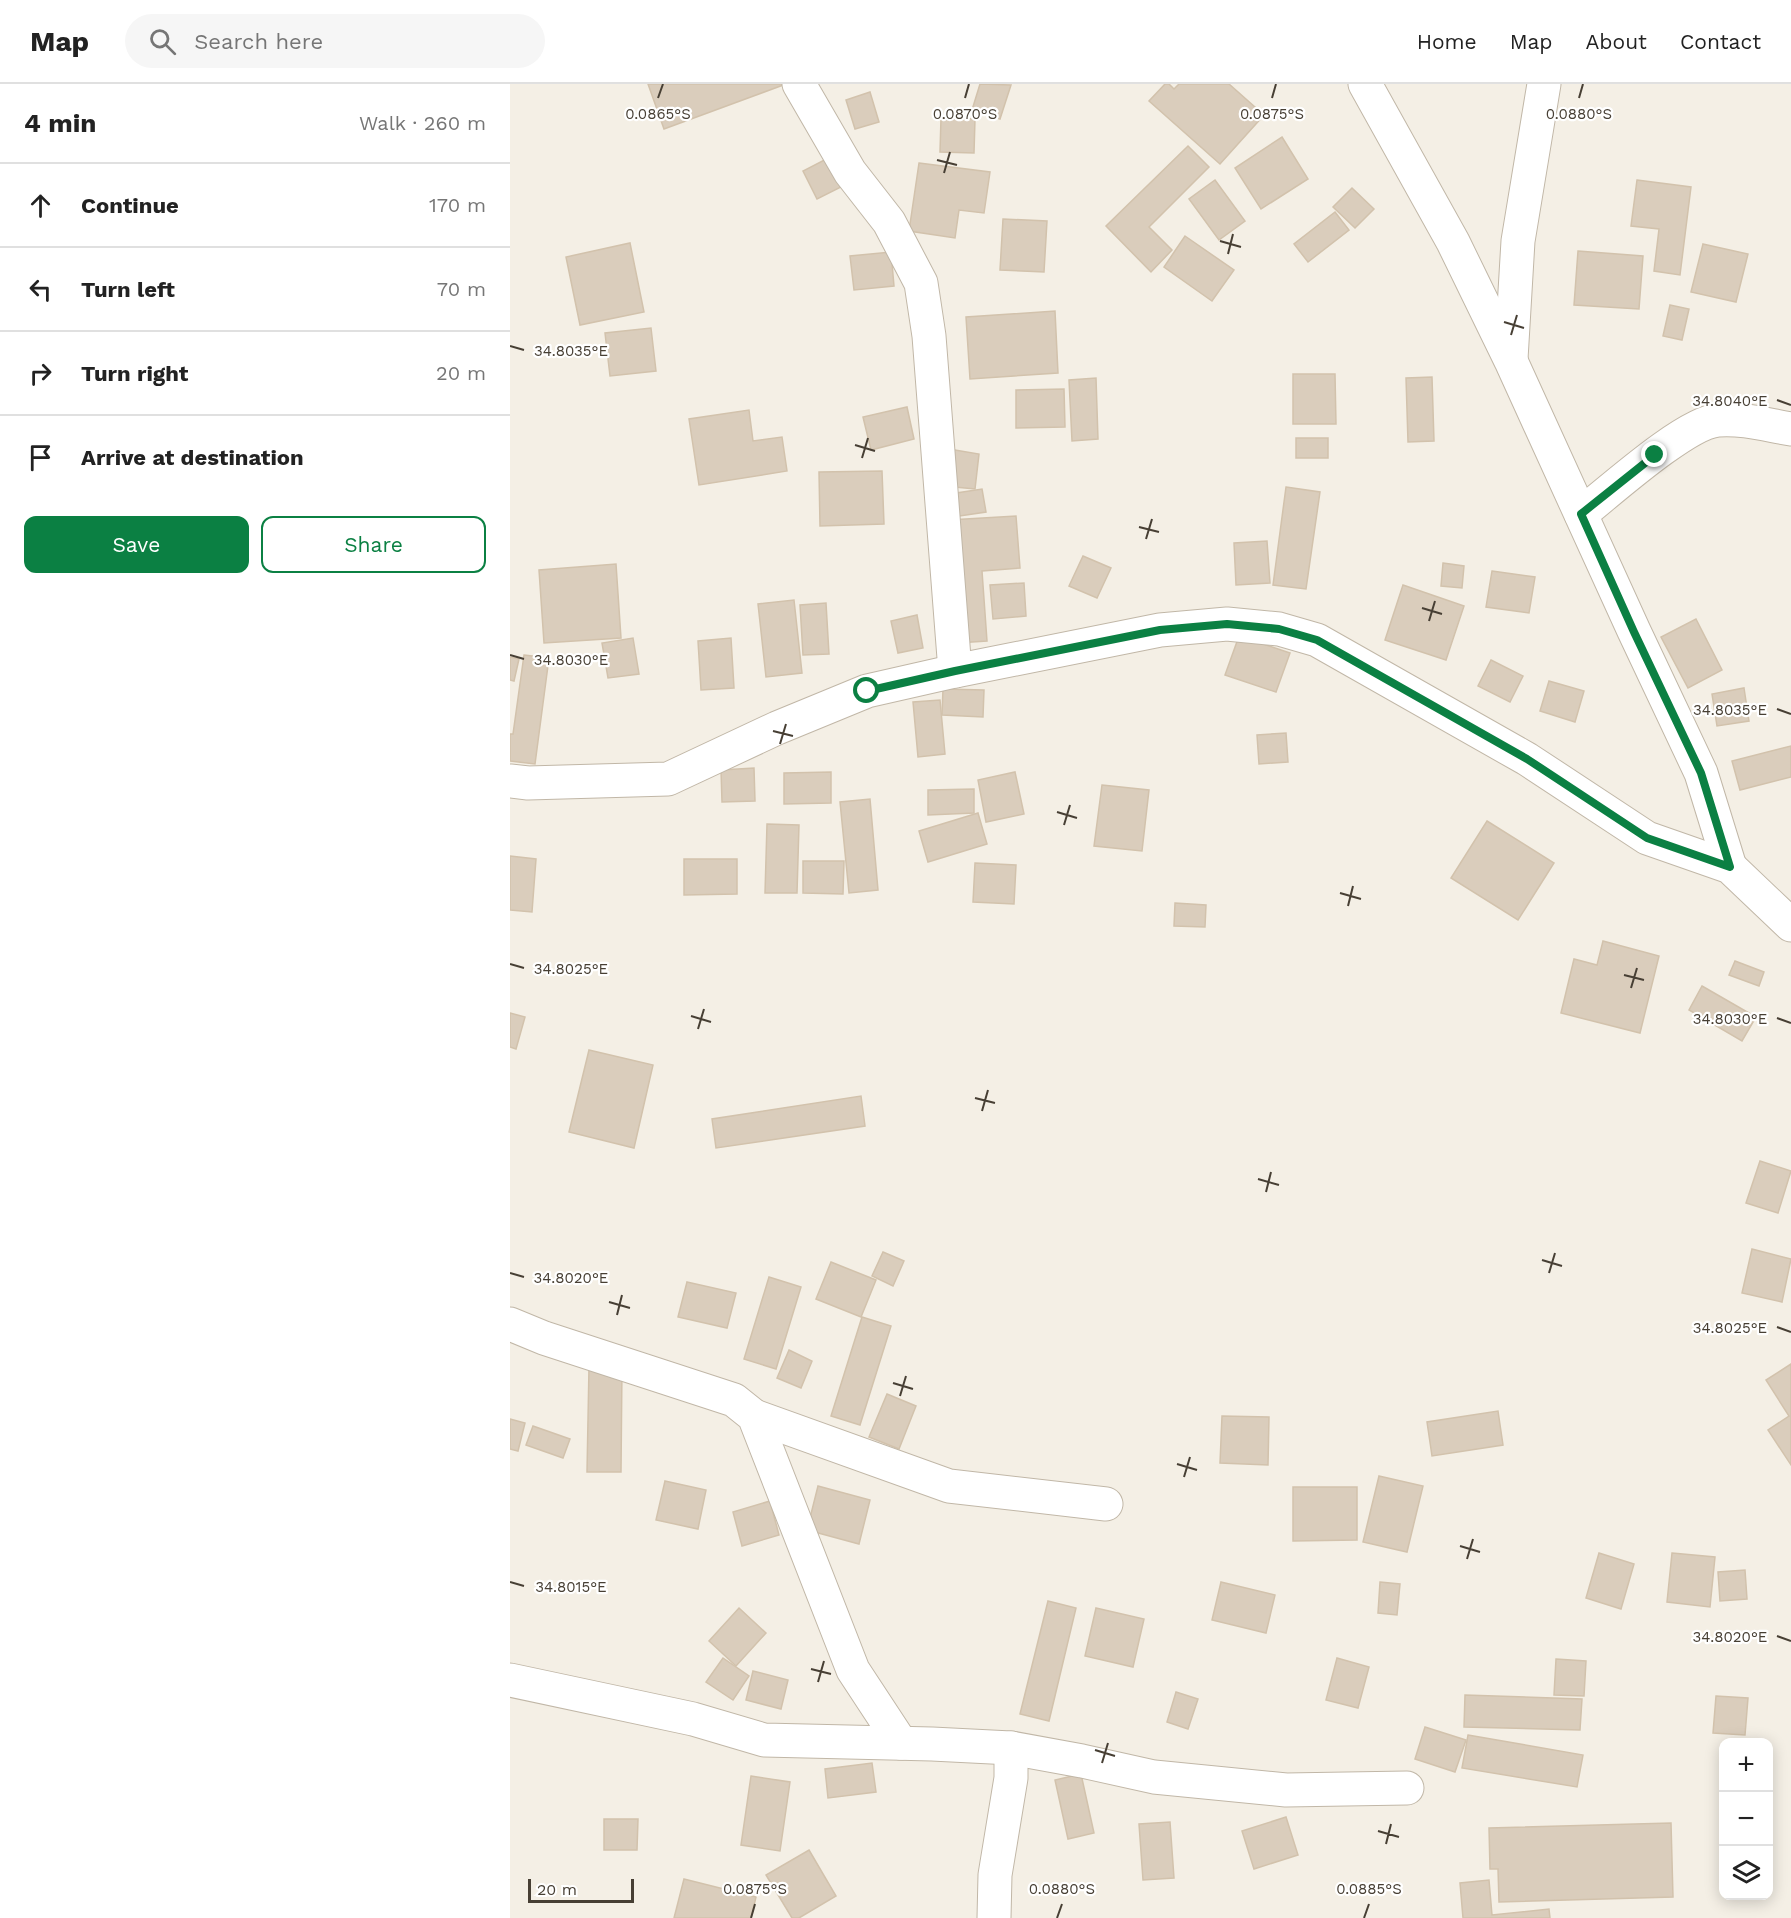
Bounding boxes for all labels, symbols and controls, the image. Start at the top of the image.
search box [125,14,545,68]
text: Map [30,25,89,58]
icon: search [146,25,179,58]
text: Search here [194,29,323,54]
text: Home [1417,29,1477,54]
text: Map [1510,29,1553,54]
text: About [1586,29,1647,54]
text: Contact [1680,29,1761,54]
text: 0.0865°S [625,105,691,123]
text: 0.0870°S [933,105,997,123]
text: 0.0875°S [1240,105,1304,123]
text: 0.0880°S [1546,105,1612,123]
text: 4 min [24,108,96,138]
text: Walk · 260 m [359,111,486,135]
icon: ahead [24,189,57,222]
text: Continue [81,193,179,218]
text: 170 m [429,193,486,217]
icon: left [24,273,57,306]
text: Turn left [81,277,175,302]
text: 70 m [437,277,486,301]
text: 34.8035°E [534,342,608,360]
icon: right [24,357,57,390]
text: Turn right [81,361,188,386]
text: 20 m [436,361,486,385]
text: 34.8040°E [1692,392,1768,410]
icon: arrive [24,441,57,474]
route end [1641,441,1667,467]
text: Arrive at destination [81,445,304,470]
button: Save [24,516,249,573]
button: Share [261,516,486,573]
text: 34.8030°E [534,651,608,669]
route start [853,677,879,703]
text: 34.8035°E [1693,701,1767,719]
text: 34.8025°E [534,960,608,978]
text: 34.8030°E [1693,1010,1767,1028]
text: 34.8020°E [534,1269,608,1287]
text: 34.8025°E [1693,1319,1767,1337]
text: 34.8015°E [535,1578,607,1596]
text: 34.8020°E [1693,1628,1767,1646]
map controls [1719,1738,1773,1900]
button: + [1719,1738,1773,1792]
button: − [1719,1792,1773,1846]
button: layers [1719,1846,1773,1900]
scale bar [528,1876,634,1904]
text: 20 m [537,1880,577,1899]
text: 0.0875°S [723,1880,787,1898]
text: 0.0880°S [1029,1880,1095,1898]
text: 0.0885°S [1336,1880,1402,1898]

